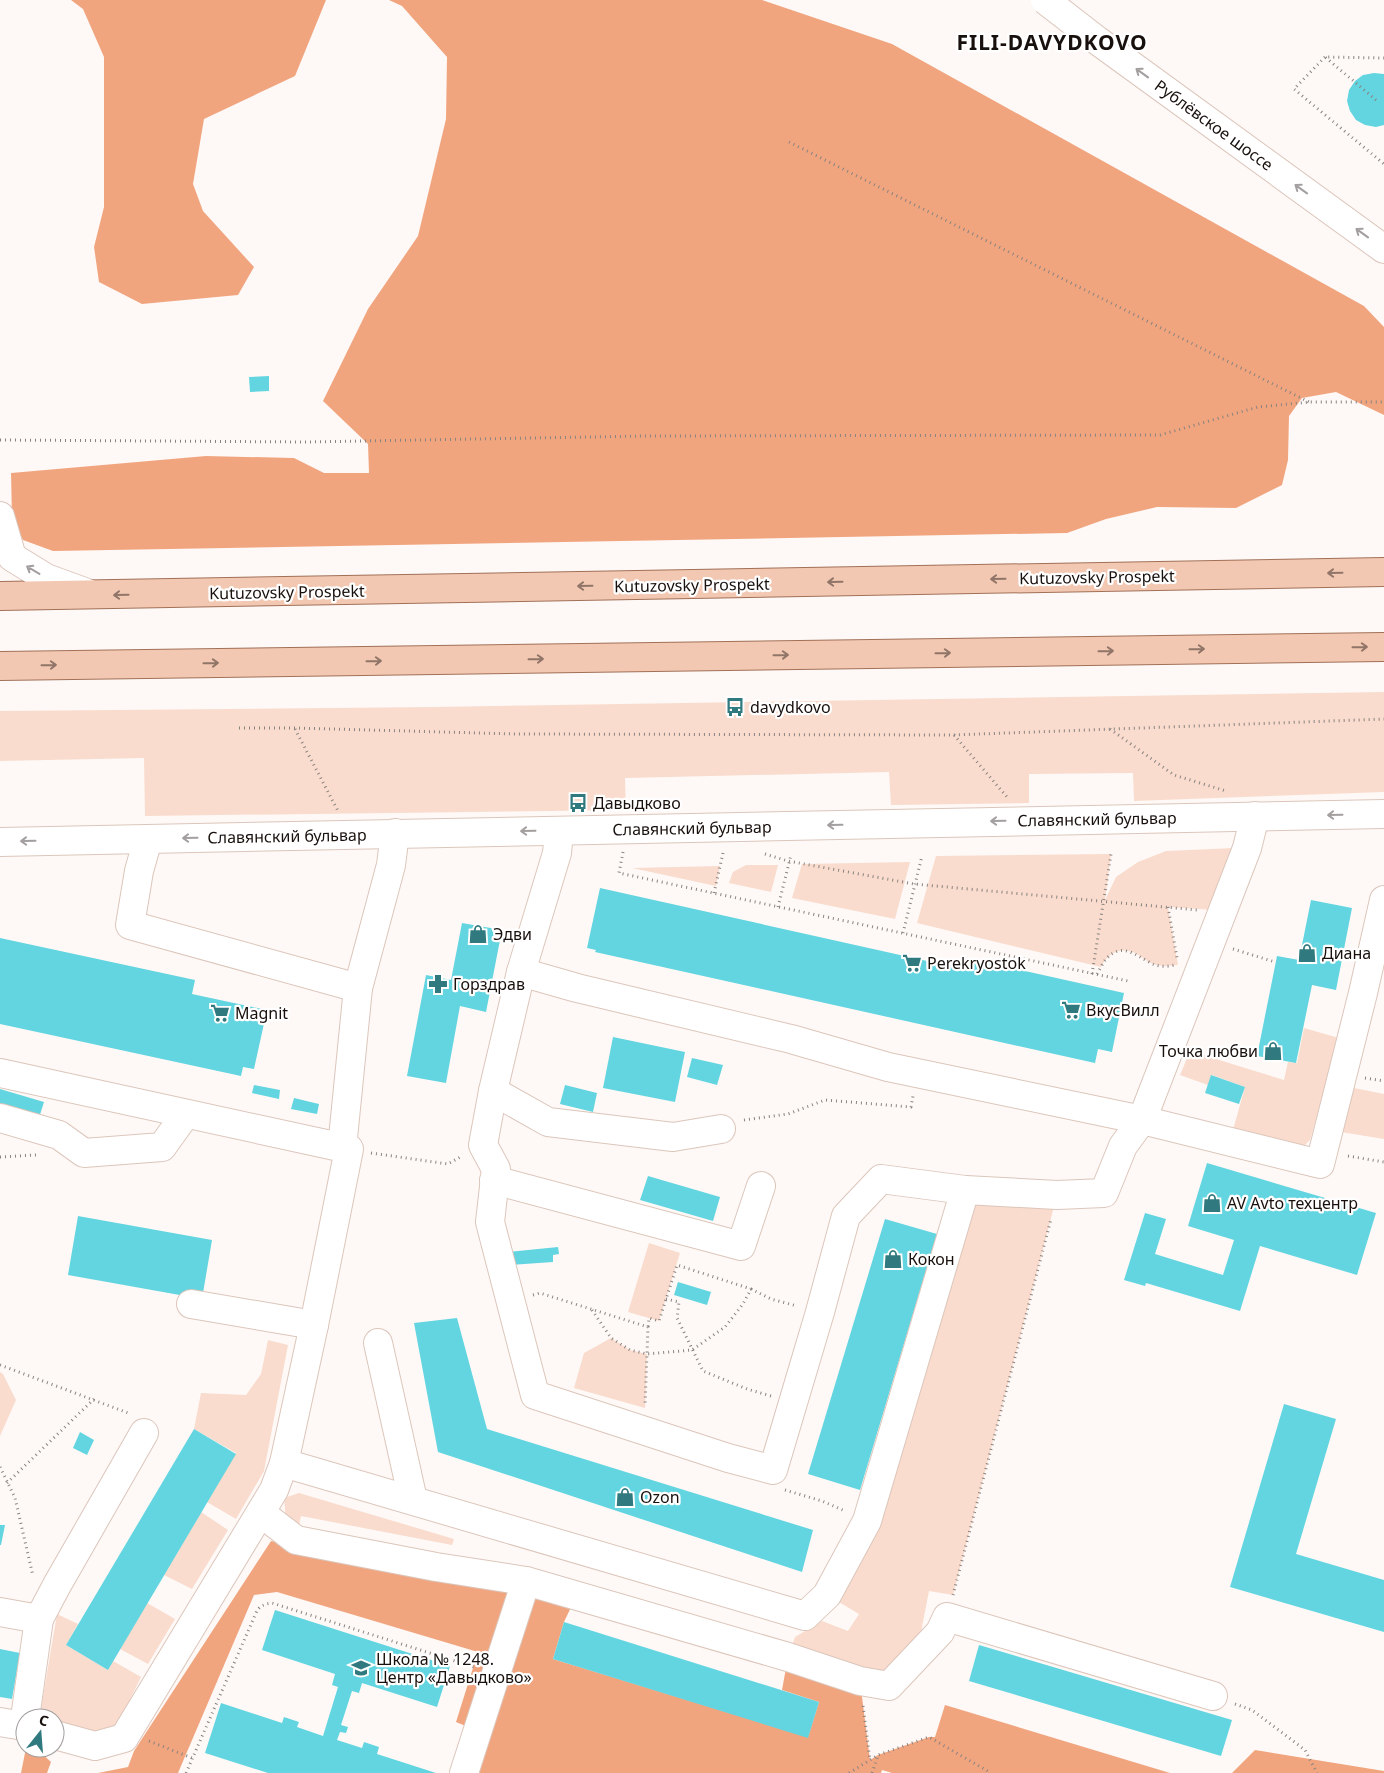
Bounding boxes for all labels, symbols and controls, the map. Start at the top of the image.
district label: FILI-DAVYDKOVO [956,28,1148,56]
one-way arrow [1136,67,1149,78]
street label: Рублёвское шоссе [1150,75,1278,176]
one-way arrow [1295,184,1309,194]
one-way arrow [1356,228,1370,238]
one-way arrow [27,565,41,575]
street label: Kutuzovsky Prospekt [1019,565,1175,589]
one-way arrow [1328,568,1344,578]
street label: Kutuzovsky Prospekt [614,573,770,597]
one-way arrow [990,574,1006,584]
one-way arrow [828,577,844,587]
street label: Kutuzovsky Prospekt [209,580,365,604]
one-way arrow [578,582,594,591]
one-way arrow [113,590,129,599]
one-way arrow [1351,642,1367,652]
one-way arrow [1189,645,1205,654]
one-way arrow [1098,646,1114,656]
one-way arrow [935,648,951,658]
one-way arrow [772,650,789,660]
one-way arrow [528,654,544,663]
one-way arrow [365,656,381,666]
one-way arrow [202,658,219,668]
one-way arrow [40,661,56,670]
bus stop icon: davydkovo [724,696,746,718]
place label: davydkovo [750,696,831,718]
bus stop icon: Давыдково [567,792,589,814]
place label: Давыдково [593,792,681,814]
street label: Славянский бульвар [1017,807,1177,831]
one-way arrow [1328,810,1344,819]
street label: Славянский бульвар [612,816,772,840]
one-way arrow [990,817,1006,826]
one-way arrow [828,820,844,830]
street label: Славянский бульвар [207,824,367,848]
one-way arrow [520,827,536,836]
one-way arrow [183,833,199,843]
one-way arrow [20,836,36,846]
shop icon: Эдви [467,923,489,945]
place label: Эдви [493,923,532,945]
shop icon: Диана [1296,942,1318,964]
place label: Диана [1322,942,1371,964]
supermarket icon: Perekryostok [901,952,923,974]
place label: Perekryostok [927,952,1026,974]
pharmacy icon: Горздрав [427,973,449,995]
place label: Горздрав [453,973,525,995]
supermarket icon: ВкусВилл [1060,999,1082,1021]
place label: ВкусВилл [1086,999,1160,1021]
supermarket icon: Magnit [209,1002,231,1024]
place label: Magnit [235,1002,288,1024]
place label: Точка любви [1159,1040,1258,1062]
shop icon: Точка любви [1262,1040,1284,1062]
shop icon: AV Avto техцентр [1201,1192,1223,1214]
place label: AV Avto техцентр [1227,1192,1358,1214]
shop icon: Кокон [882,1248,904,1270]
place label: Кокон [908,1248,955,1270]
shop icon: Ozon [614,1486,636,1508]
place label: Ozon [640,1486,680,1508]
place label: Школа № 1248. Центр «Давыдково» [376,1648,532,1688]
school or university icon: Школа № 1248. Центр «Давыдково» [350,1657,372,1679]
north arrow [15,1708,65,1758]
text: С [37,1710,51,1730]

